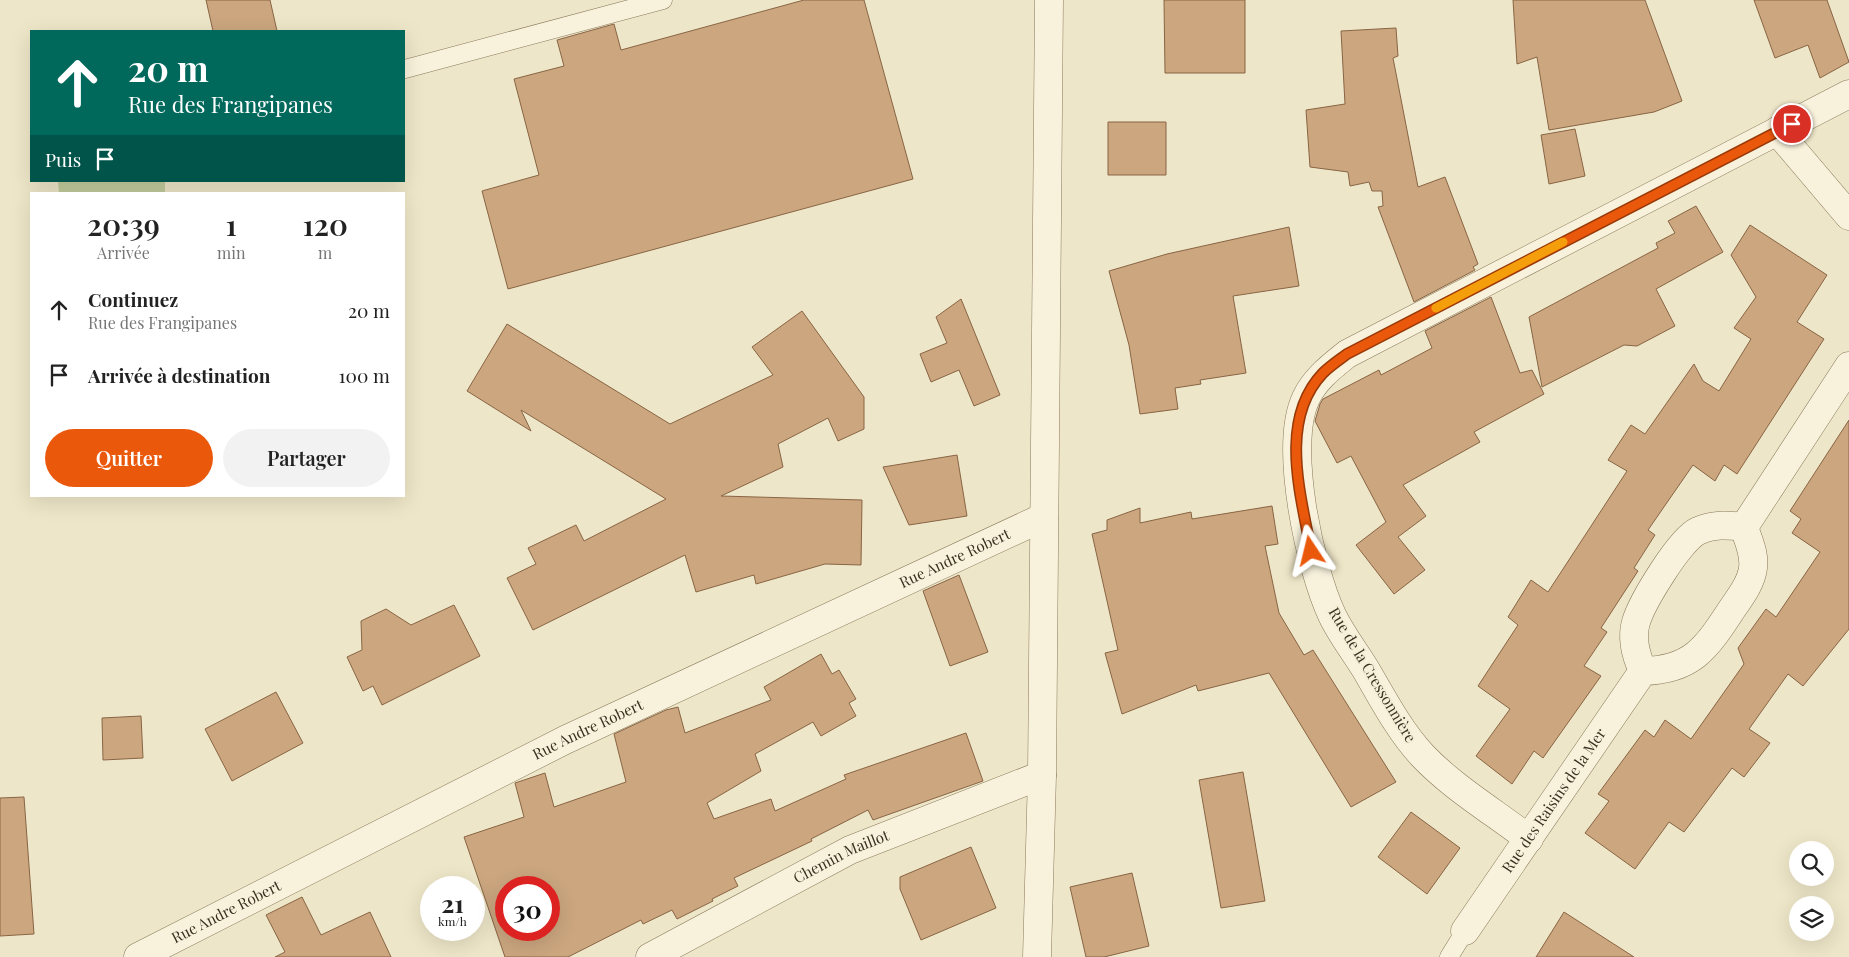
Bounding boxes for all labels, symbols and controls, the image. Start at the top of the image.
text: 20 m [128,44,209,91]
icon: ahead [45,50,110,115]
text: Rue des Frangipanes [128,89,333,119]
pin [1771,103,1813,145]
icon: arrive [1778,110,1806,138]
icon: arrive [91,145,119,173]
text: Puis [45,146,81,172]
text: 20:39 [87,204,160,244]
text: 1 [226,204,237,244]
text: 120 [302,204,348,244]
text: Arrivée [97,242,150,263]
text: min [217,242,245,263]
text: m [318,242,332,263]
text: Continuez [88,286,178,312]
icon: ahead [45,296,73,324]
text: 20 m [348,297,390,323]
text: Rue des Frangipanes [88,312,237,333]
icon: arrive [45,361,73,389]
text: Arrivée à destination [88,362,270,388]
text: 100 m [339,362,390,388]
button: Quitter [45,429,213,487]
button: Partager [223,429,390,487]
street label: Rue Andre Robert [896,523,1014,592]
position arrow [1284,524,1336,576]
street label: Rue de la Cressonnière [1325,603,1421,746]
street label: Rue Andre Robert [529,694,647,764]
street label: Rue des Raisins de la Mer [1497,724,1610,876]
street label: Chemin Maillot [789,825,892,888]
map controls [1789,841,1834,941]
button: search [1789,841,1834,886]
street label: Rue Andre Robert [168,875,285,947]
speed limit sign: 30 [495,876,560,941]
text: 21 [441,886,464,919]
button: layers [1789,896,1834,941]
text: km/h [438,913,467,929]

